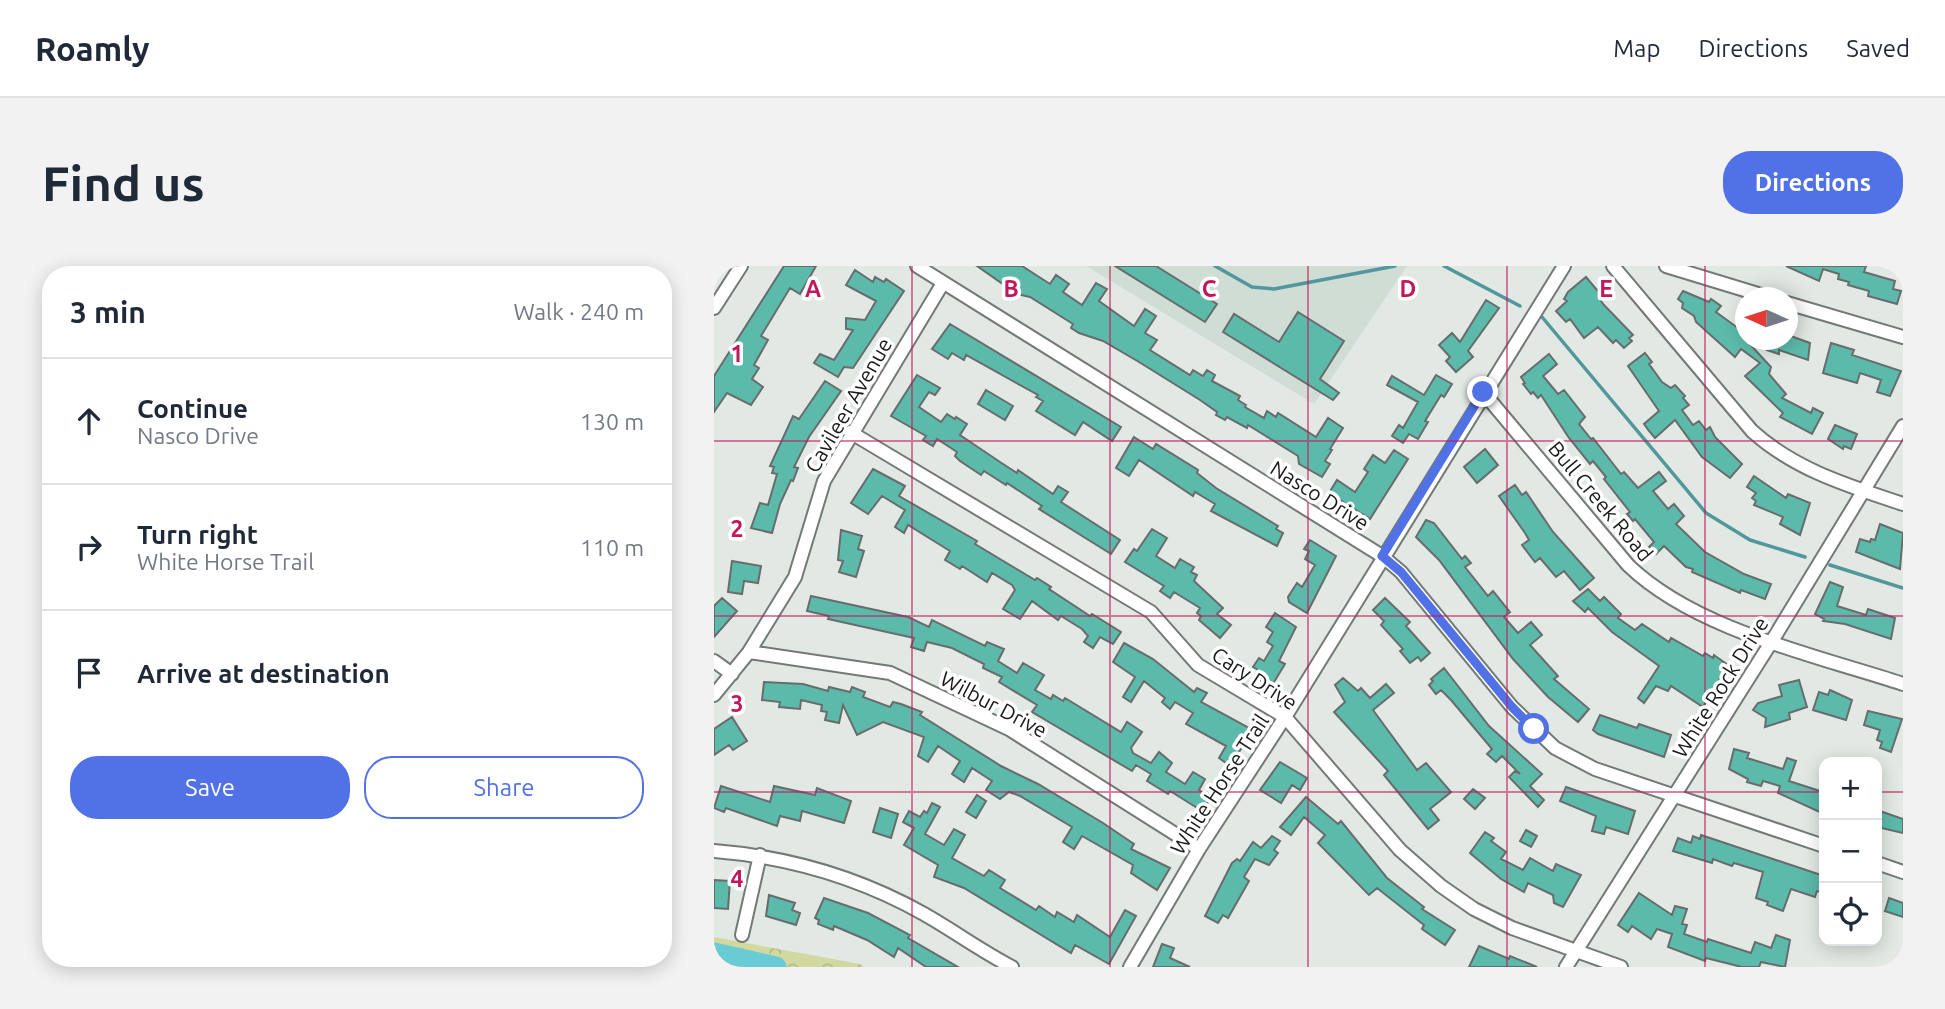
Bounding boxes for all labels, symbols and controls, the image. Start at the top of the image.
text: Roamly [35,30,149,67]
text: Map [1613,35,1660,62]
text: Directions [1698,35,1808,62]
text: Saved [1846,35,1910,62]
button: Directions [1723,151,1903,214]
text: Find us [42,155,205,210]
text: A [805,276,821,301]
text: B [1003,276,1019,301]
text: C [1202,276,1217,301]
text: D [1400,276,1416,301]
text: E [1599,276,1613,301]
north arrow [1735,287,1798,350]
text: 3 min [70,295,146,329]
text: Walk · 240 m [513,299,644,324]
street label: Cavileer Avenue [800,334,896,476]
text: 1 [731,341,743,366]
route end [1467,376,1498,407]
text: Continue [137,394,248,423]
icon: ahead [70,402,108,440]
text: 130 m [580,409,644,434]
text: Nasco Drive [137,423,259,448]
street label: Bull Creek Road [1544,436,1658,566]
street label: Nasco Drive [1266,455,1374,535]
text: 2 [731,516,743,541]
text: Turn right [137,520,258,549]
icon: right [70,528,108,566]
text: 110 m [580,535,644,560]
text: White Horse Trail [137,549,314,574]
street label: White Rock Drive [1667,612,1773,762]
street label: Cary Drive [1208,642,1302,714]
icon: arrive [70,654,108,692]
text: Arrive at destination [137,659,390,688]
street label: Wilbur Drive [937,666,1051,742]
text: 3 [731,691,743,716]
street label: White Horse Trail [1165,710,1273,858]
route start [1518,713,1549,744]
button: Save [70,756,350,819]
button: Share [364,756,644,819]
map controls [1819,757,1882,946]
button: + [1819,757,1882,820]
button: − [1819,820,1882,883]
text: 4 [731,866,744,891]
button: locate [1819,883,1882,946]

